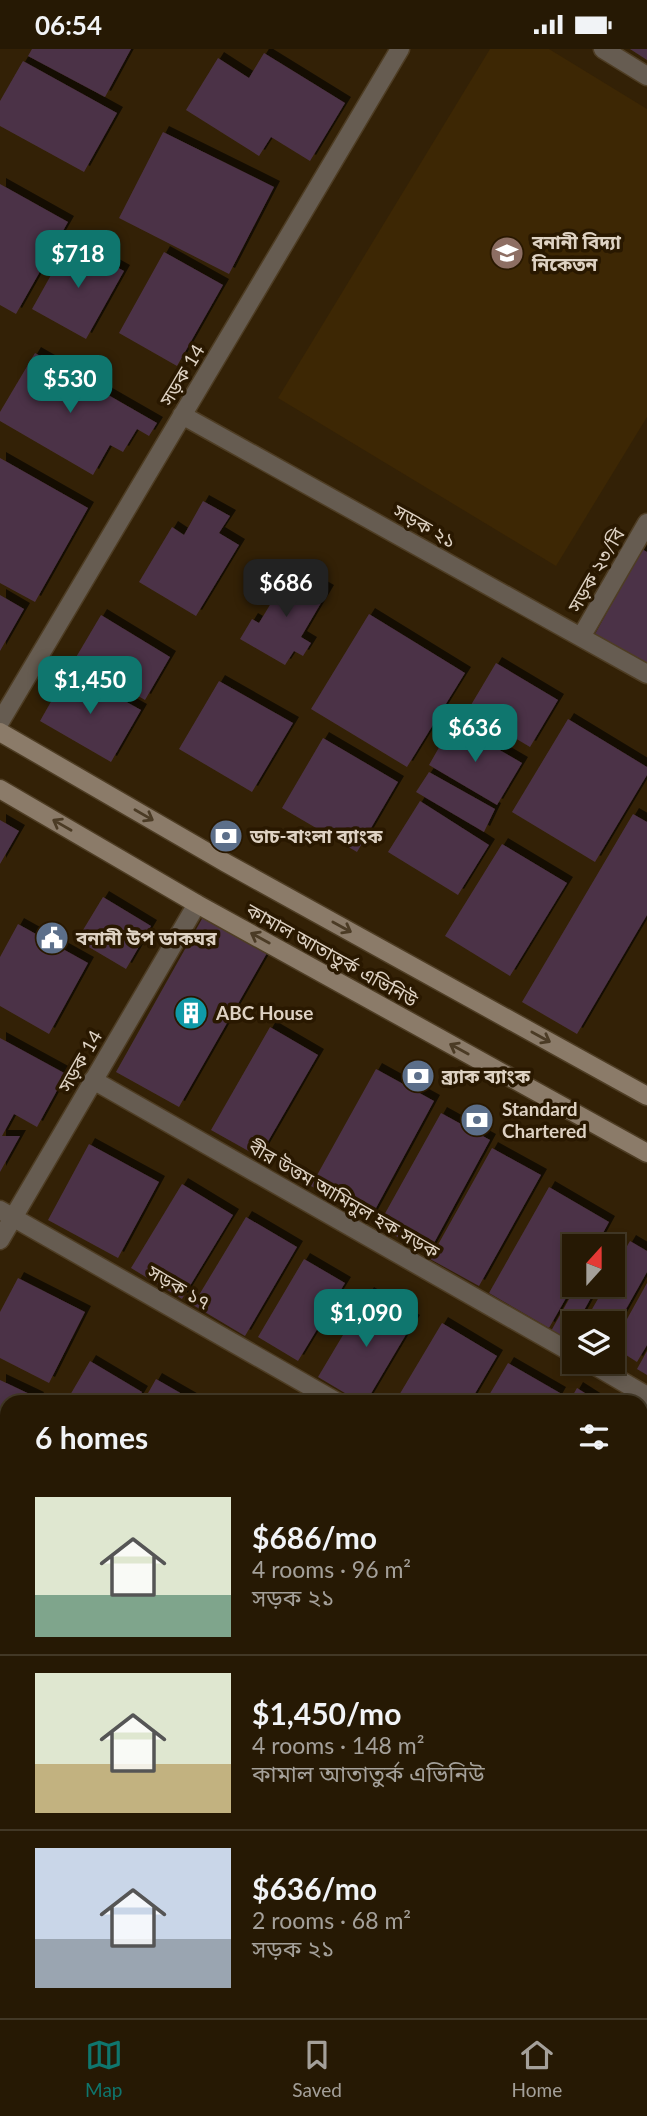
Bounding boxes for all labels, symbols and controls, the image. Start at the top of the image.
text: 06:54 [35,9,102,41]
place label: বনানী বিদ্যা নিকেতন [531,230,621,275]
pin: $718 [37,231,119,290]
school or university icon: বনানী বিদ্যা নিকেতন [488,234,526,272]
text: $718 [51,239,105,267]
street label: সড়ক 14 [154,340,209,410]
pin: $530 [29,355,111,415]
text: $530 [43,364,97,392]
street label: সড়ক ২১ [389,499,461,552]
street label: সড়ক ২৩/বি [562,523,629,617]
pin: $686 [245,559,327,619]
text: $686 [259,568,313,596]
pin: $1,450 [33,657,147,716]
text: $1,450 [54,665,126,693]
pin: $636 [434,705,516,764]
text: $636 [448,713,502,741]
one-way arrow [133,809,153,823]
bank icon: ডাচ-বাংলা ব্যাংক [207,817,245,855]
one-way arrow [53,818,73,832]
place label: ডাচ-বাংলা ব্যাংক [249,824,383,847]
street label: কামাল আতাতুর্ক এভিনিউ [241,897,422,1012]
public building icon: বনানী উপ ডাকঘর [33,919,71,957]
one-way arrow [331,921,352,934]
place label: বনানী উপ ডাকঘর [75,926,217,949]
one-way arrow [250,931,270,945]
building icon: ABC House [172,994,210,1032]
place label: ABC House [215,1001,313,1024]
street label: সড়ক 14 [52,1026,106,1097]
one-way arrow [530,1031,551,1044]
one-way arrow [449,1041,469,1055]
bank icon: ব্র্যাক ব্যাংক [399,1057,437,1095]
place label: ব্র্যাক ব্যাংক [441,1064,531,1087]
place label: Standard Chartered [502,1097,587,1142]
bank icon: Standard Chartered [458,1101,496,1139]
street label: বীর উত্তম আমিনুল হক সড়ক [244,1134,444,1264]
north arrow [562,1234,625,1297]
map controls [562,1234,625,1374]
street label: সড়ক ১৭ [143,1259,214,1314]
pin: $1,090 [309,1289,423,1349]
text: $1,090 [330,1298,402,1326]
button: layers [562,1311,625,1374]
icon: filters [575,1418,613,1456]
text: 6 homes [35,1419,148,1455]
text: $686/mo [252,1519,377,1555]
icon: home [91,1525,175,1609]
text: 4 rooms · 96 m² [252,1555,411,1583]
text: সড়ক ২১ [252,1583,334,1611]
text: $1,450/mo [252,1695,401,1731]
icon: home [91,1701,175,1785]
text: 4 rooms · 148 m² [252,1731,424,1759]
text: কামাল আতাতুর্ক এভিনিউ [252,1759,485,1787]
text: $636/mo [252,1870,377,1906]
icon: home [91,1876,175,1960]
text: 2 rooms · 68 m² [252,1906,411,1934]
text: সড়ক ২১ [252,1934,334,1962]
tab: Map [85,2036,123,2101]
tab: Saved [292,2036,342,2101]
tab: Home [512,2036,562,2101]

